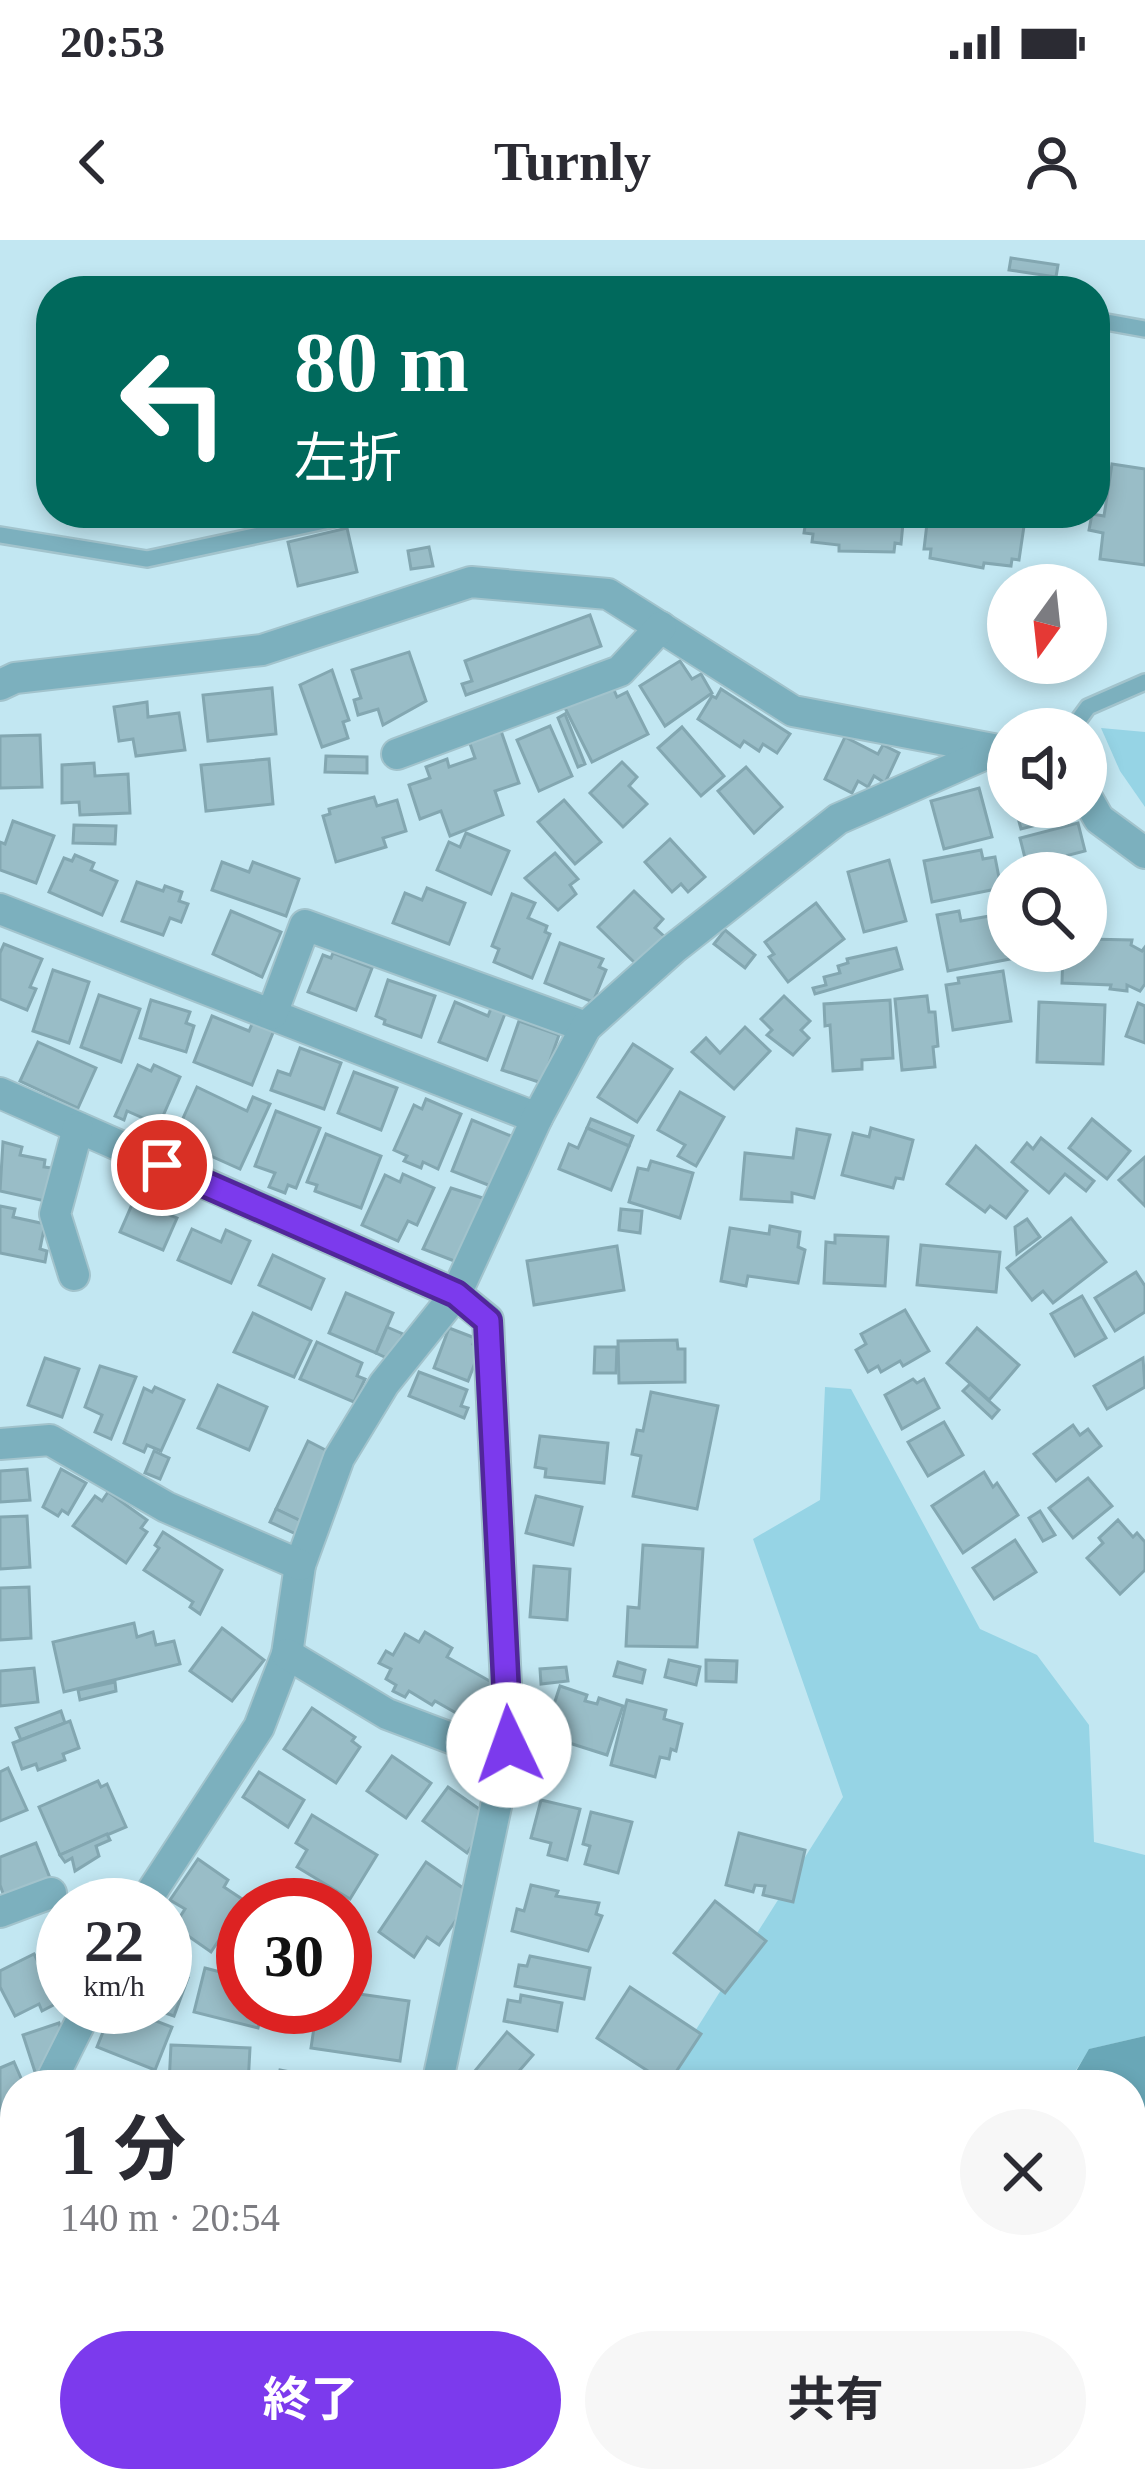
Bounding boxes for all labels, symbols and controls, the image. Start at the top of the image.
text: 20:53 [60,17,165,67]
icon: back [60,129,126,195]
icon: person [1019,129,1085,195]
text: Turnly [494,132,651,192]
text: 80 m [294,316,469,409]
icon: left [96,324,252,480]
text: 左折 [294,429,402,489]
north arrow [987,564,1107,684]
map controls [987,564,1107,972]
button: sound [987,708,1107,828]
button: search [987,852,1107,972]
pin [111,1114,213,1216]
icon: arrive [129,1132,195,1198]
position arrow [446,1682,572,1808]
speed limit sign: 30 [216,1878,372,2034]
text: 22 [84,1908,144,1974]
text: km/h [83,1969,145,2002]
button: close [960,2109,1086,2235]
text: 1 分 [60,2110,186,2190]
text: 140 m · 20:54 [60,2196,280,2239]
button: 終了 [60,2331,561,2469]
button: 共有 [585,2331,1086,2469]

